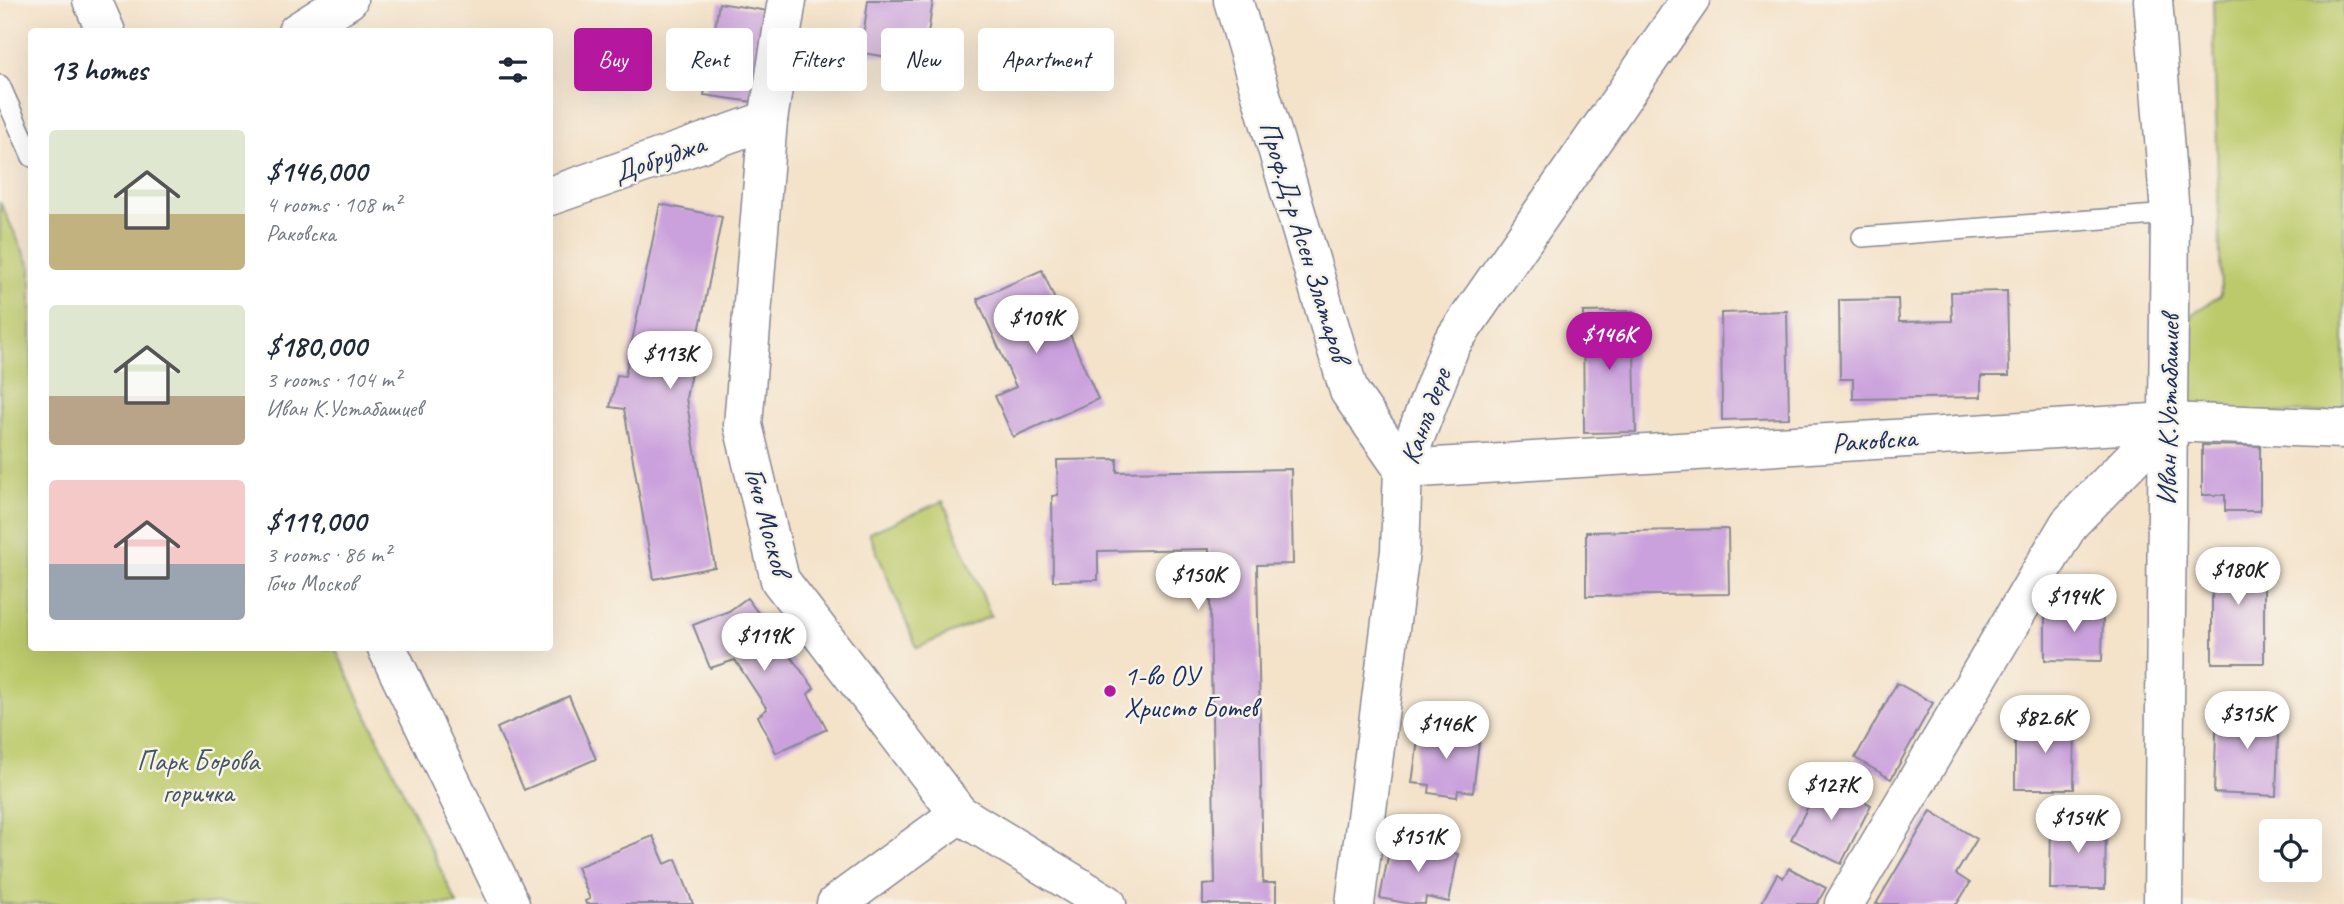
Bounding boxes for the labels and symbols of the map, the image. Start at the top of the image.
street label: Проф.Д-р Асен Златаров [1252,117,1360,372]
street label: Добруджа [609,125,712,190]
pin: $109K [987,296,1085,355]
street label: Иван К.Устабашиев [2149,310,2187,506]
pin: $146K [1560,312,1658,372]
pin: $113K [621,332,719,391]
street label: Канлъ дере [1392,362,1459,469]
street label: Раковска [1831,419,1920,460]
street label: Гочо Москов [737,464,801,585]
pin: $180K [2189,548,2287,607]
pin: $150K [1149,552,1247,612]
pin: $194K [2025,574,2123,634]
pin: $119K [715,614,813,673]
place label: 1-во ОУ Христо Ботев [1124,658,1262,725]
marker: 1-во ОУ Христо Ботев [1102,683,1118,699]
pin: $315K [2198,692,2296,751]
pin: $82.6K [1988,696,2102,755]
pin: $146K [1397,702,1495,761]
park label: Парк Борова горичка [137,743,261,810]
pin: $127K [1782,762,1880,822]
pin: $154K [2029,796,2127,855]
pin: $151K [1369,814,1467,874]

